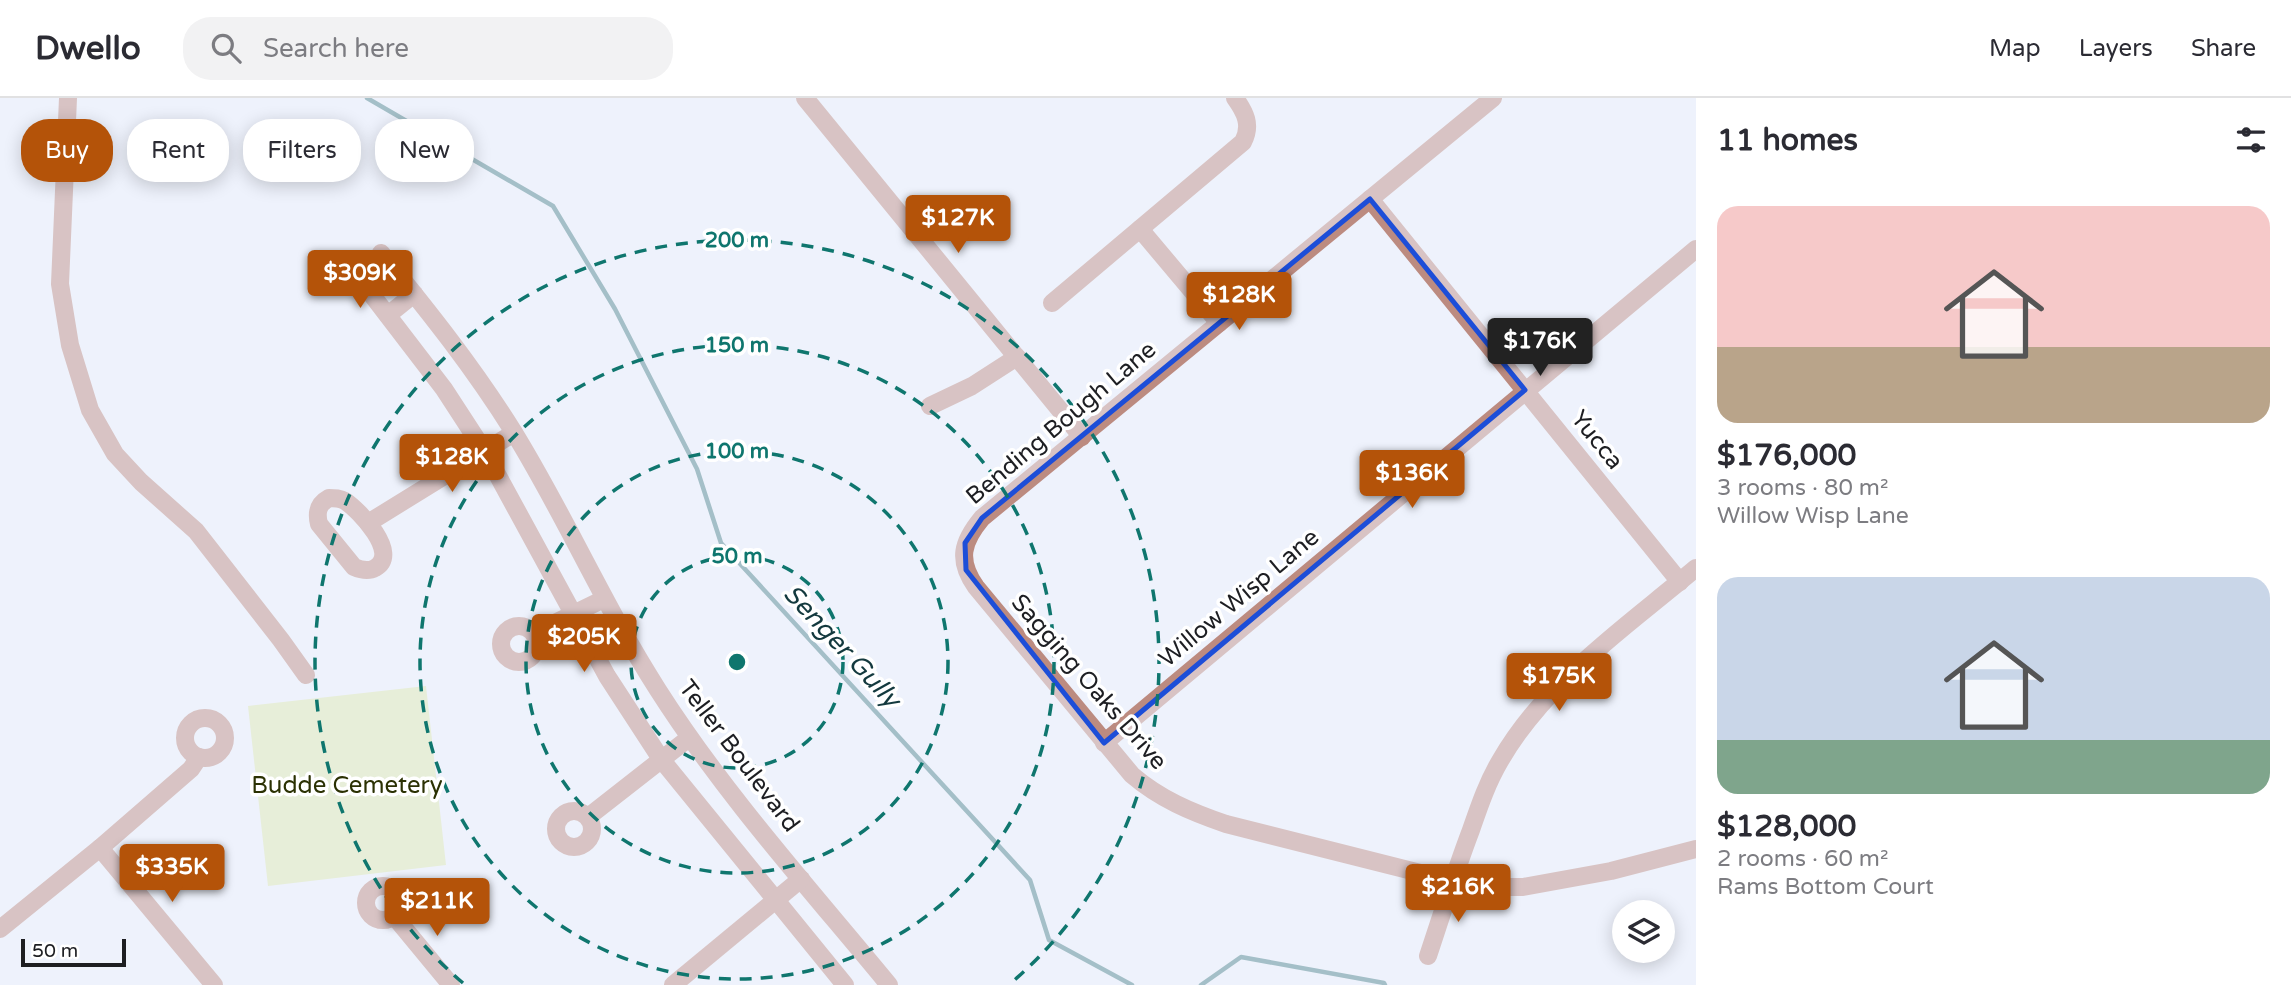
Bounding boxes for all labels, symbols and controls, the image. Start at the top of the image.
search box [183,17,673,80]
text: Dwello [35,29,141,68]
icon: search [207,29,245,67]
text: Search here [263,33,409,64]
text: Map [1989,34,2041,63]
text: Layers [2079,34,2153,63]
text: Share [2191,34,2256,63]
chip: Buy [21,119,113,182]
chip: Rent [127,119,229,182]
chip: Filters [243,119,361,182]
chip: New [375,119,474,182]
icon: filters [2232,121,2270,159]
text: 11 homes [1717,122,1858,159]
pin: $127K [909,195,1007,255]
text: $127K [922,204,994,232]
text: 200 m [705,228,769,253]
pin: $309K [311,250,409,310]
icon: home [1931,251,2057,377]
text: $309K [324,259,396,287]
pin: $128K [1190,272,1288,332]
text: $128K [1203,281,1275,309]
pin: $176K [1491,318,1589,378]
text: $176K [1504,327,1576,355]
text: 150 m [705,333,769,358]
street label: Bending Bough Lane [960,335,1162,511]
street label: Yucca [1565,405,1629,475]
pin: $128K [403,434,501,494]
text: $176,000 [1717,437,1856,474]
text: 100 m [705,439,769,464]
text: $128K [416,443,488,471]
pin: $136K [1363,450,1461,510]
text: $136K [1376,459,1448,487]
text: 3 rooms · 80 m² [1717,474,1888,502]
text: Willow Wisp Lane [1717,502,1909,530]
street label: Willow Wisp Lane [1153,523,1325,673]
text: 50 m [711,544,763,569]
water label: Senger Gully [777,578,909,716]
street label: Sagging Oaks Drive [1005,588,1173,776]
pin: $205K [535,614,633,674]
icon: home [1931,622,2057,748]
text: $205K [548,623,620,651]
centre of rings [725,650,749,674]
pin: $175K [1510,654,1608,713]
text: $175K [1523,662,1595,690]
street label: Teller Boulevard [672,674,806,838]
park label: Budde Cemetery [251,771,443,800]
text: $128,000 [1717,808,1856,845]
pin: $335K [123,844,221,904]
text: 2 rooms · 60 m² [1717,845,1888,873]
text: $335K [136,853,208,881]
pin: $216K [1409,864,1507,924]
text: $216K [1422,873,1494,901]
text: Rams Bottom Court [1717,873,1934,901]
pin: $211K [388,878,486,938]
text: $211K [401,887,473,915]
map controls [1612,900,1675,963]
button: layers [1612,900,1675,963]
scale bar [21,936,126,968]
text: 50 m [32,940,78,962]

